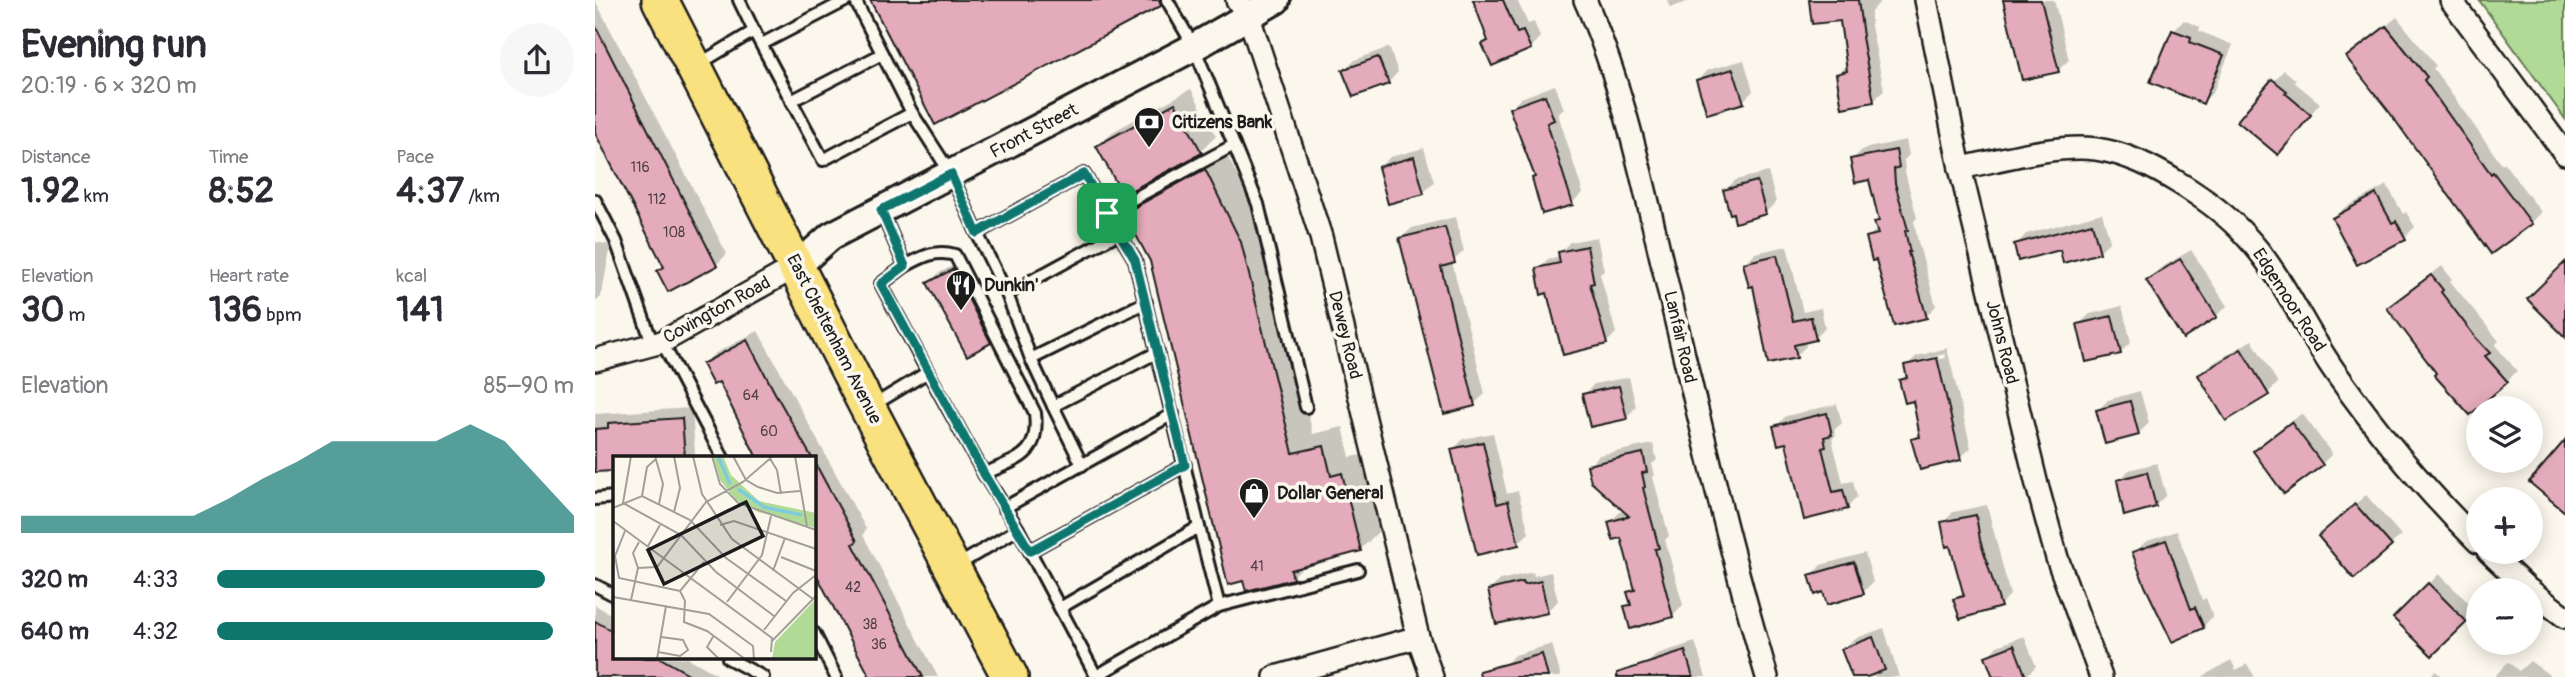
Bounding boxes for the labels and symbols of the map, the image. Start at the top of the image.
street label: Front Street [986,98,1083,164]
bank icon: Citizens Bank [1132,105,1166,149]
place label: Citizens Bank [1172,111,1273,134]
house number: 116 [630,159,650,176]
pin [1077,183,1137,243]
house number: 112 [648,191,667,208]
house number: 108 [663,224,685,241]
street label: Edgemoor Road [2247,244,2331,356]
street label: East Cheltenham Avenue [781,250,887,428]
restaurant icon: Dunkin' [944,268,978,312]
street label: Covington Road [659,271,775,349]
place label: Dunkin' [984,274,1038,297]
street label: Dewey Road [1323,289,1367,381]
street label: Lanfair Road [1658,289,1702,385]
street label: Johns Road [1980,298,2024,386]
house number: 64 [743,387,759,404]
house number: 60 [760,423,778,440]
inset map [613,456,815,660]
shop icon: Dollar General [1237,476,1271,520]
place label: Dollar General [1277,482,1384,505]
house number: 41 [1250,558,1264,575]
house number: 42 [845,579,861,596]
house number: 38 [863,616,877,633]
house number: 36 [871,636,887,653]

